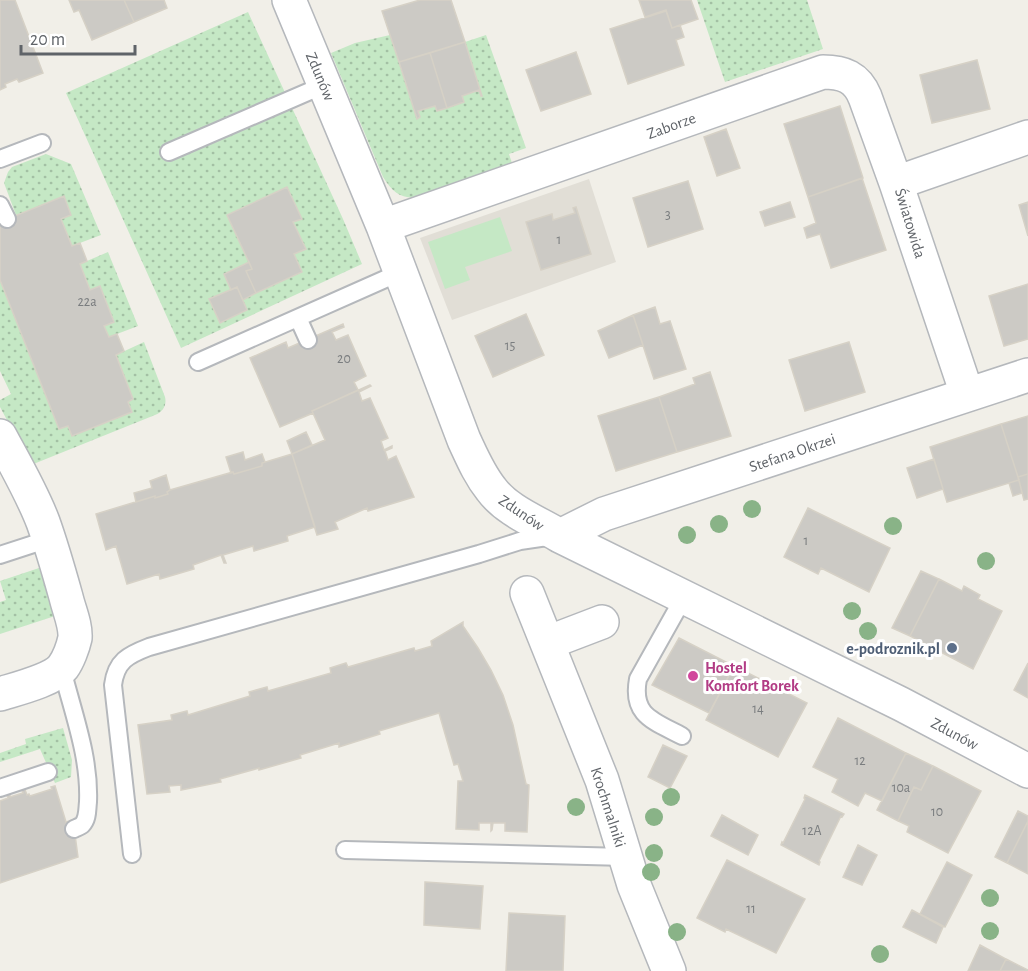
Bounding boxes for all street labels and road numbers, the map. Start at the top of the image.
street label: Zdunów [303,50,337,103]
street label: Zaborze [645,110,698,142]
street label: Światowida [892,186,931,260]
street label: Stefana Okrzei [747,431,838,475]
street label: Zdunów [496,492,547,534]
street label: Zdunów [928,715,981,753]
street label: Krochmalniki [588,765,629,849]

